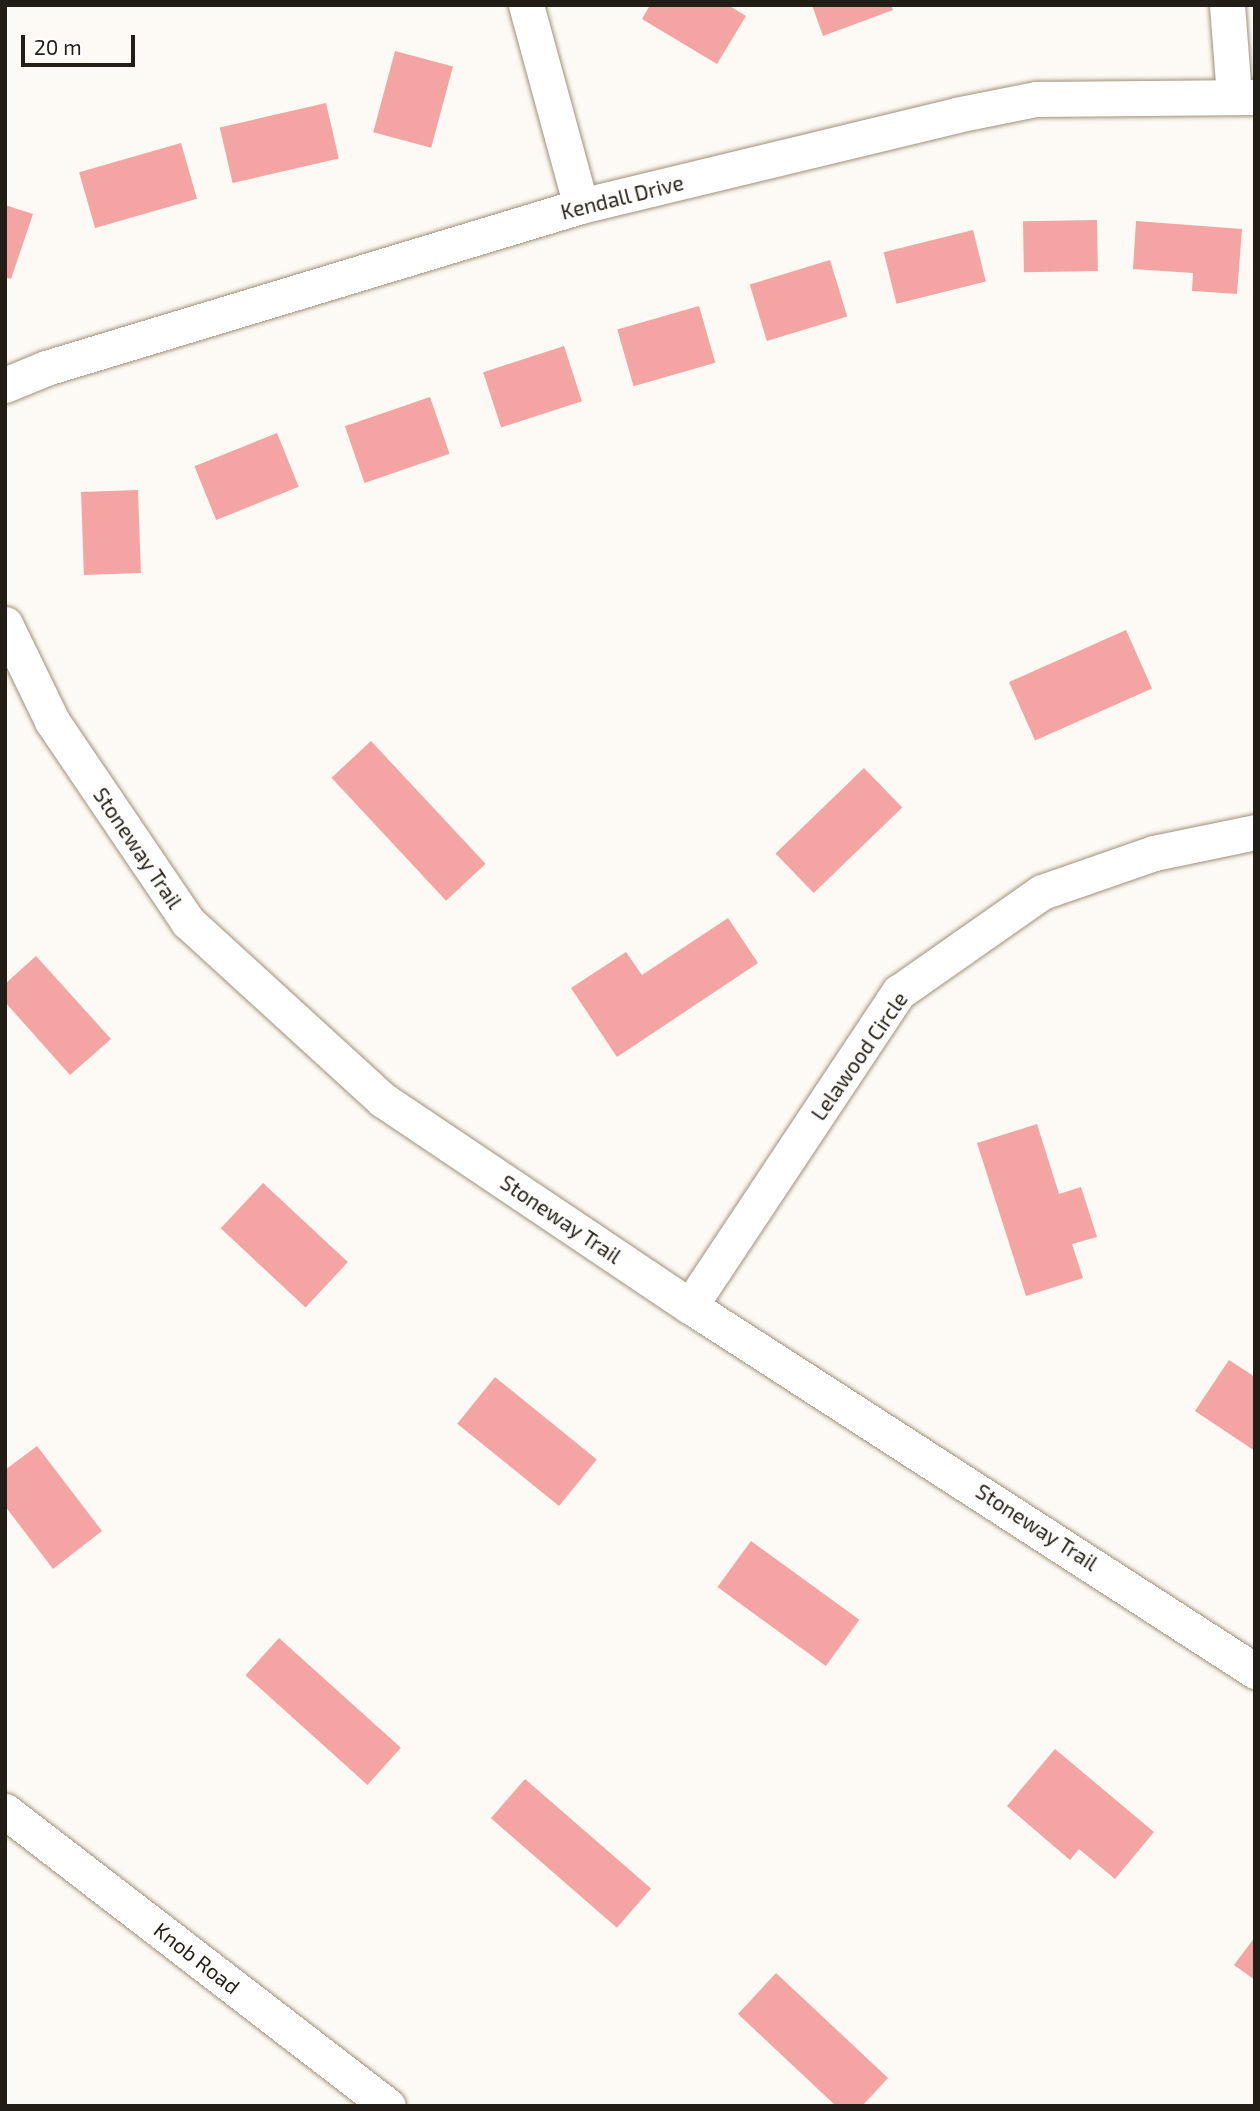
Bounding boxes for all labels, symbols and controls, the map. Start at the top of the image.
scale bar [24,21,138,65]
text: 20 m [34,34,82,59]
street label: Kendall Drive [558,170,686,224]
street label: Stoneway Trail [88,782,188,914]
street label: Lelawood Circle [805,987,913,1125]
street label: Stoneway Trail [495,1169,627,1269]
street label: Stoneway Trail [971,1478,1103,1576]
street label: Knob Road [149,1917,245,1999]

